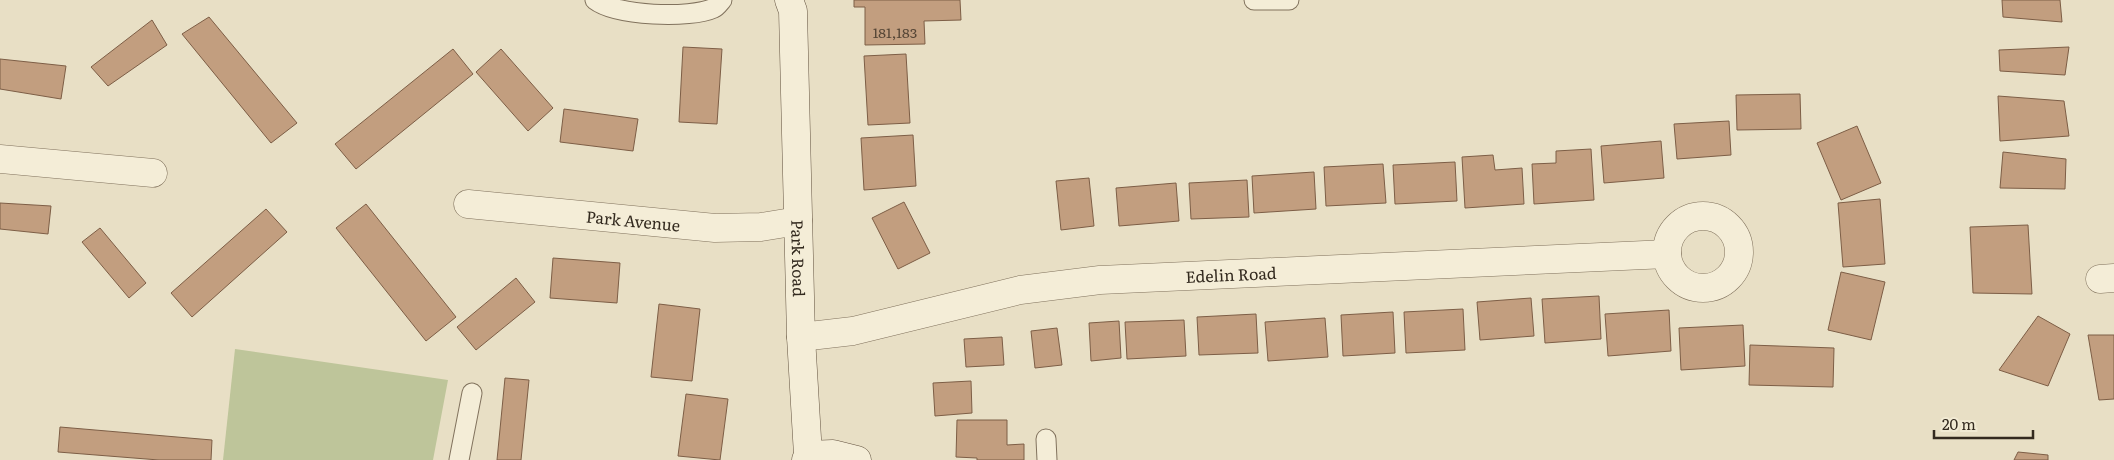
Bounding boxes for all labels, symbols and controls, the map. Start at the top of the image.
house number: 181,183 [873,22,917,42]
street label: Park Avenue [585,204,681,237]
street label: Park Road [786,219,812,297]
street label: Edelin Road [1185,260,1277,288]
scale bar [1934,408,2033,440]
text: 20 m [1942,412,1976,435]

